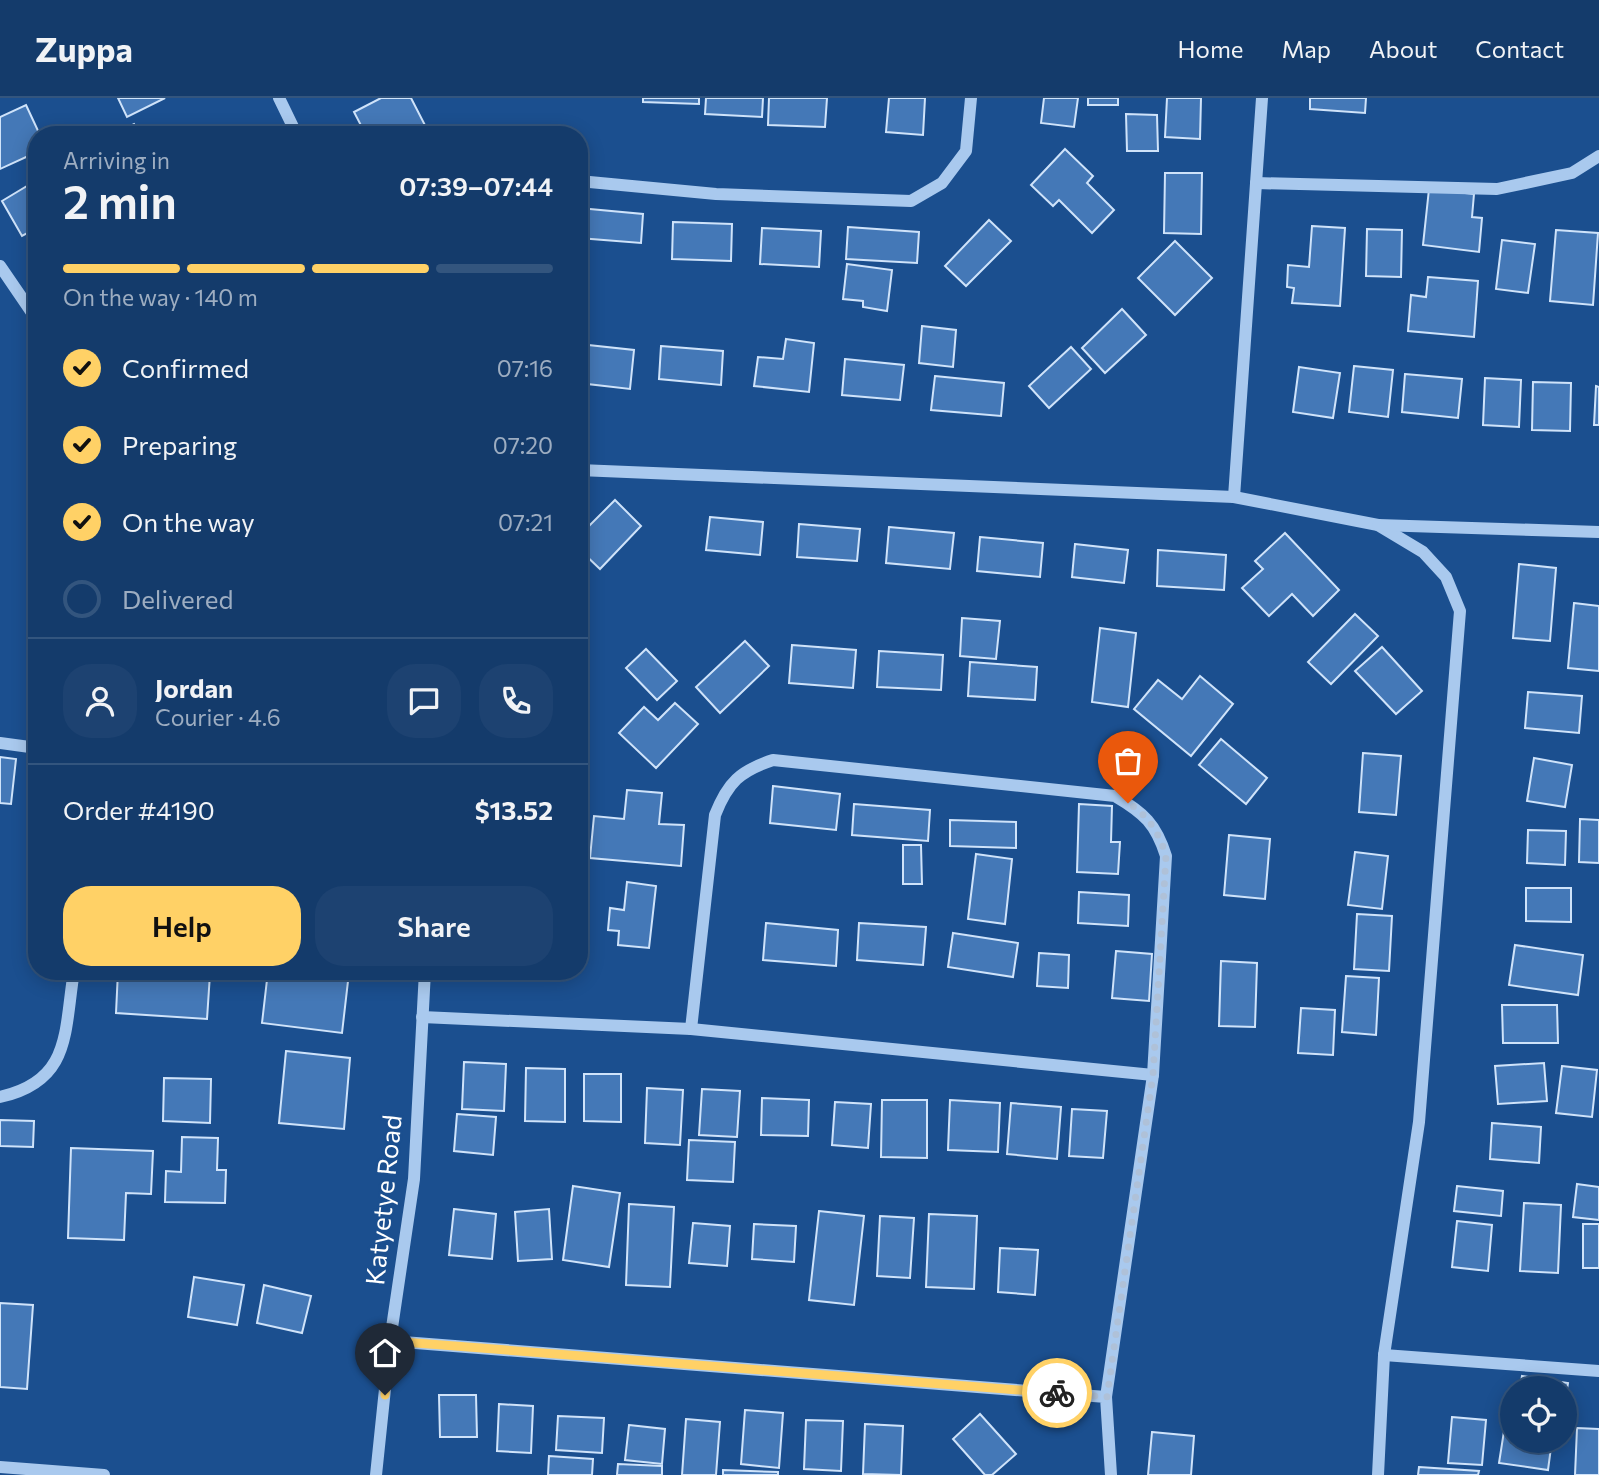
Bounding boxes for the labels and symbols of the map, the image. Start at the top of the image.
pin [1098,731,1158,803]
street label: Katyetye Road [358,1113,407,1287]
pin [355,1323,415,1395]
courier [1022,1358,1092,1428]

